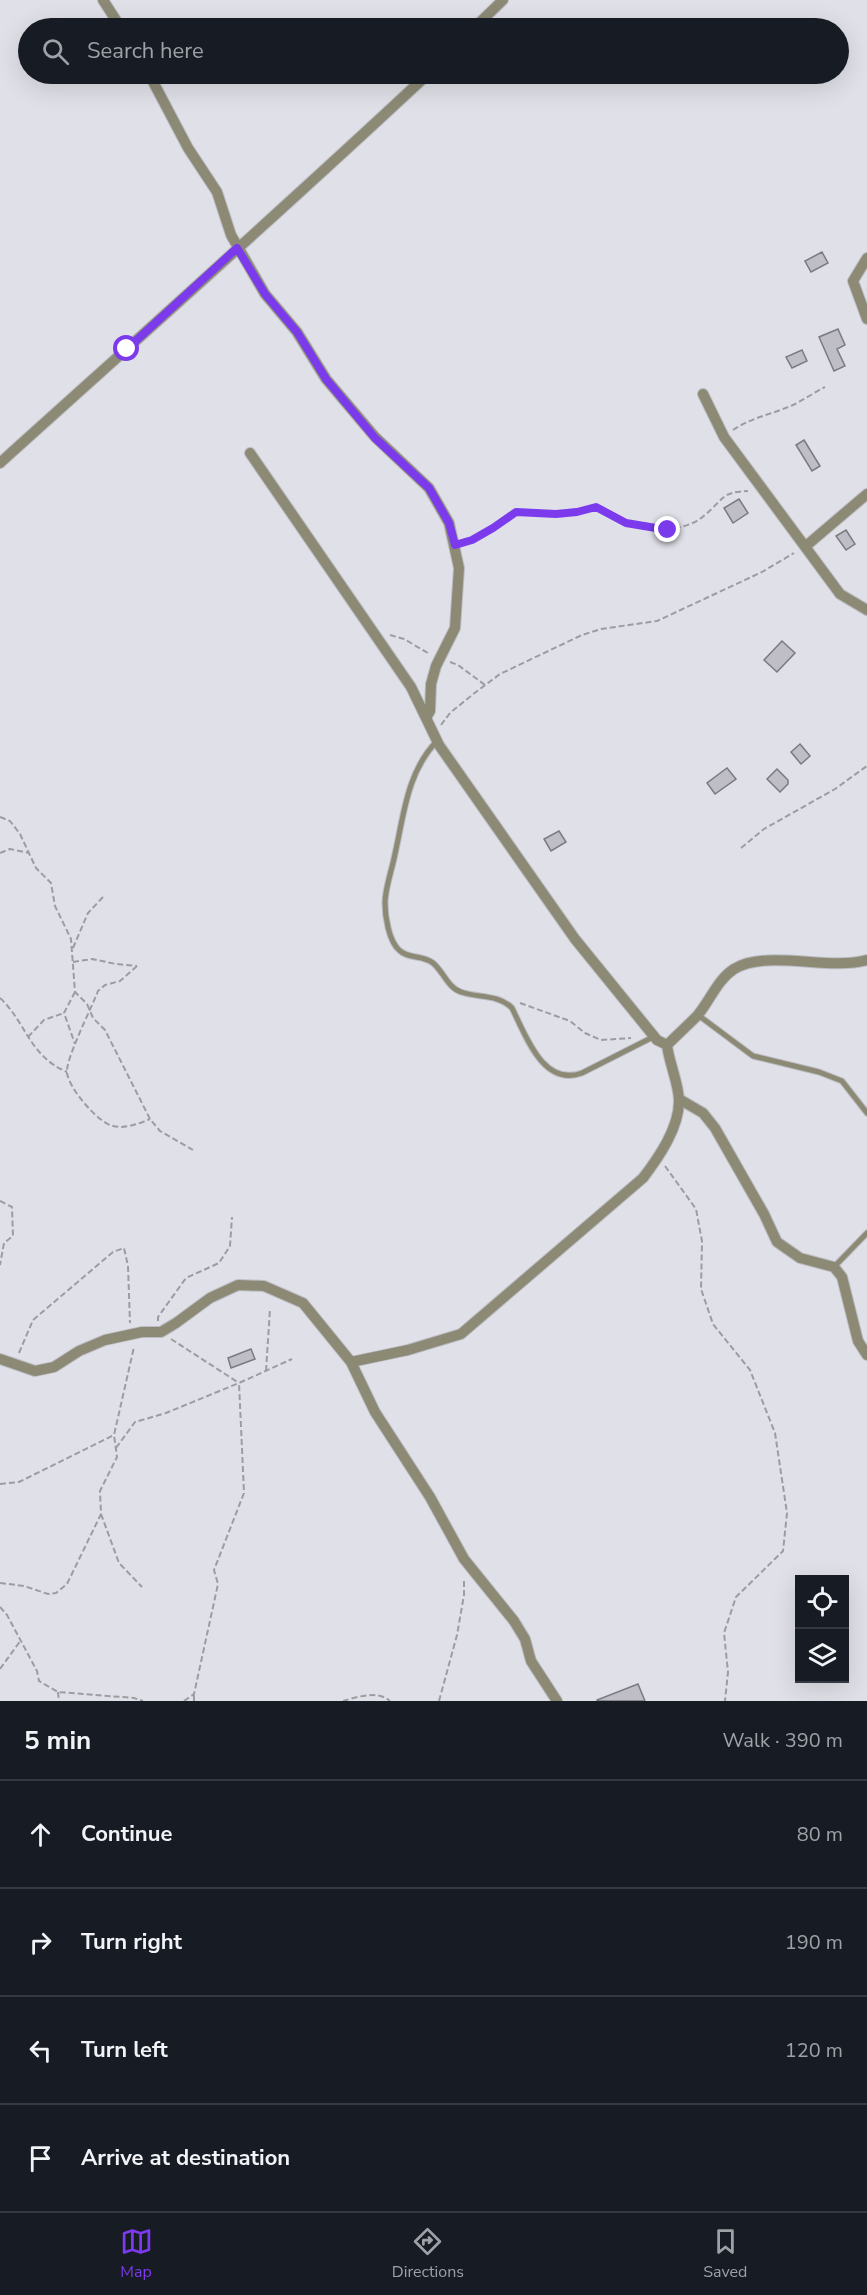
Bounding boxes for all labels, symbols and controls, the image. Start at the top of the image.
search box [18,18,849,84]
icon: search [39,35,72,68]
text: Search here [87,36,204,66]
route start [113,335,139,361]
route end [654,516,680,542]
map controls [795,1575,849,1683]
button: locate [795,1575,849,1629]
button: layers [795,1629,849,1683]
text: 5 min [24,1723,91,1758]
text: Walk · 390 m [723,1727,843,1754]
icon: ahead [24,1818,57,1851]
text: Continue [81,1819,172,1849]
text: 80 m [797,1821,843,1848]
icon: right [24,1926,57,1959]
text: Turn right [81,1927,182,1957]
text: 190 m [785,1929,843,1956]
icon: left [24,2034,57,2067]
text: Turn left [81,2035,168,2065]
text: 120 m [785,2037,843,2064]
icon: arrive [24,2142,57,2175]
text: Arrive at destination [81,2143,290,2173]
tab: Map [120,2225,153,2283]
tab: Directions [392,2225,464,2283]
tab: Saved [703,2225,747,2283]

